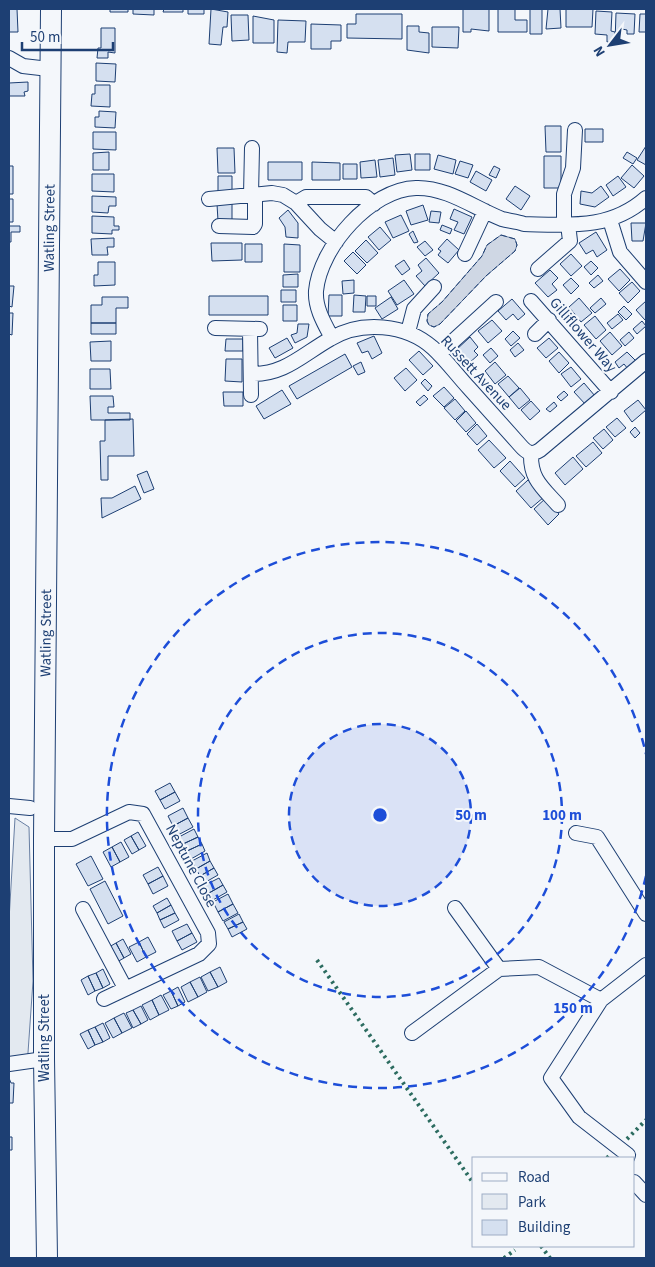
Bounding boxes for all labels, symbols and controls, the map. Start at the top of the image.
scale bar [22,20,114,52]
north arrow [585,20,635,70]
text: 50 m [30,27,60,48]
text: N [589,42,611,60]
street label: Watling Street [38,184,60,272]
street label: Gilliflower Way [545,293,621,377]
street label: Russett Avenue [436,331,516,415]
street label: Watling Street [35,589,57,677]
text: 50 m [455,805,487,826]
text: 100 m [542,805,582,826]
centre of rings [371,806,389,824]
street label: Neptune Close [160,821,222,911]
street label: Watling Street [34,994,55,1082]
text: 150 m [553,998,593,1019]
legend [472,1157,635,1247]
text: Road [518,1167,550,1188]
text: Park [518,1192,547,1213]
text: Building [518,1217,571,1238]

